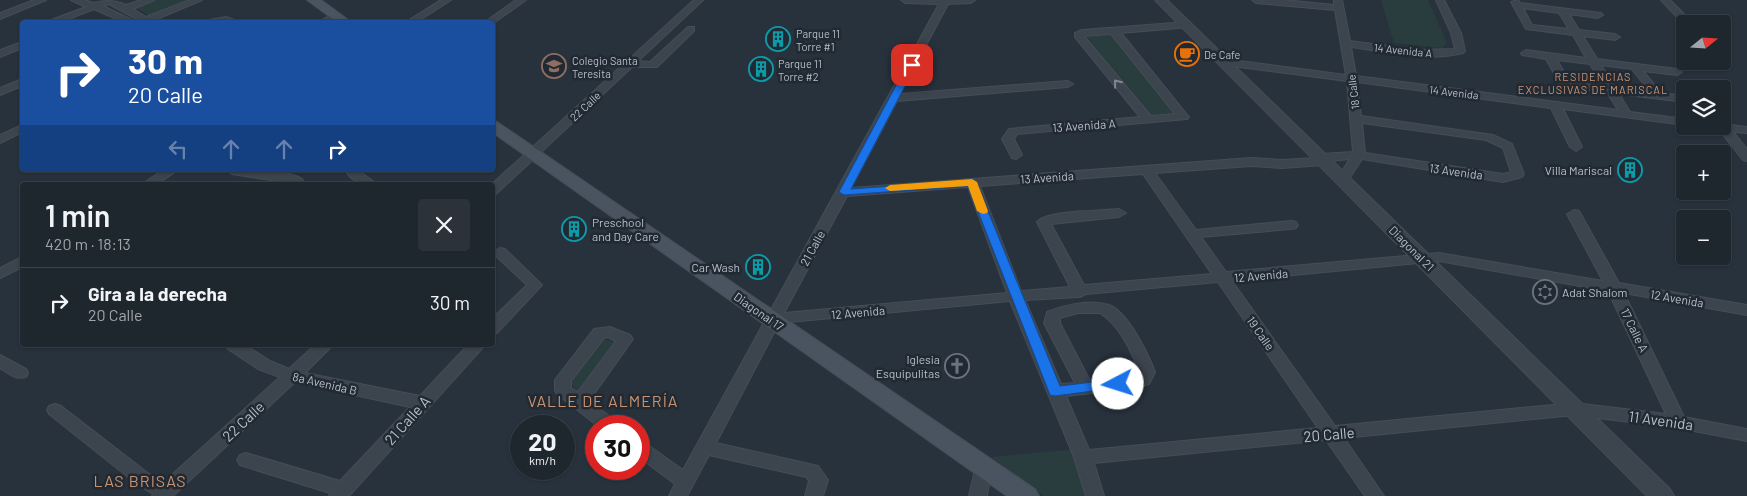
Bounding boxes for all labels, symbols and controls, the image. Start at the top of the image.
north arrow [1676,15,1731,70]
map controls [1676,15,1731,265]
building icon: Parque 11 Torre #1 [765,26,791,52]
place label: Parque 11 Torre #1 [796,27,840,53]
text: 30 m [128,39,203,81]
icon: right [45,40,110,105]
street label: 14 Avenida A [1373,40,1433,60]
cafe icon: De Cafe [1174,41,1200,67]
pin [891,44,933,86]
place label: De Cafe [1204,48,1240,61]
icon: arrive [898,51,926,79]
school or university icon: Colegio Santa Teresita [541,53,567,79]
place label: Colegio Santa Teresita [572,54,638,80]
building icon: Parque 11 Torre #2 [748,56,774,82]
place label: Parque 11 Torre #2 [778,57,822,83]
district label: RESIDENCIAS EXCLUSIVAS DE MARISCAL [1518,70,1668,96]
street label: 18 Calle [1344,74,1362,110]
one-way arrow [1114,79,1123,88]
button: layers [1676,80,1731,135]
text: 20 Calle [128,81,203,107]
street label: 14 Avenida [1429,83,1479,101]
street label: 22 Calle [567,88,603,123]
street label: 13 Avenida A [1052,116,1116,134]
icon: left [164,135,192,163]
icon: ahead [217,135,245,163]
icon: ahead [270,135,298,163]
icon: right [323,135,351,163]
button: + [1676,145,1731,200]
building icon: Villa Mariscal [1617,157,1643,183]
street label: 13 Avenida [1428,160,1484,182]
place label: Villa Mariscal [1545,163,1612,177]
street label: 13 Avenida [1020,168,1074,186]
text: 1 min [45,197,110,233]
button: close [418,199,470,251]
button: − [1676,210,1731,265]
place label: Preschool and Day Care [592,215,659,243]
building icon: Preschool and Day Care [561,216,587,242]
street label: Diagonal 21 [1387,223,1437,273]
street label: 21 Calle [797,228,827,268]
text: 420 m · 18:13 [45,234,131,253]
building icon: Car Wash [745,254,771,280]
place label: Car Wash [692,260,740,274]
street label: 12 Avenida [1233,266,1289,284]
synagogue icon: Adat Shalom [1532,279,1558,305]
text: Gira a la derecha [88,282,227,305]
place label: Adat Shalom [1562,285,1627,299]
street label: 12 Avenida [1649,286,1705,310]
icon: right [45,289,73,317]
street label: Diagonal 17 [732,289,787,333]
text: 30 m [430,291,470,314]
street label: 12 Avenida [830,303,886,321]
text: 20 Calle [88,305,142,324]
street label: 17 Calle A [1618,306,1652,354]
street label: 19 Calle [1244,313,1278,353]
place label: Iglesia Esquipulitas [876,352,940,380]
church icon: Iglesia Esquipulitas [944,353,970,379]
position arrow [1091,357,1143,409]
street label: 8a Avenida B [291,369,359,397]
district label: VALLE DE ALMERÍA [527,391,679,410]
street label: 21 Calle A [380,392,434,448]
street label: 22 Calle [218,397,268,445]
street label: 11 Avenida [1628,407,1694,433]
speed limit sign: 30 [585,415,650,480]
street label: 20 Calle [1303,423,1355,445]
text: 20 [528,426,557,456]
text: km/h [529,453,556,467]
district label: LAS BRISAS [93,471,187,490]

